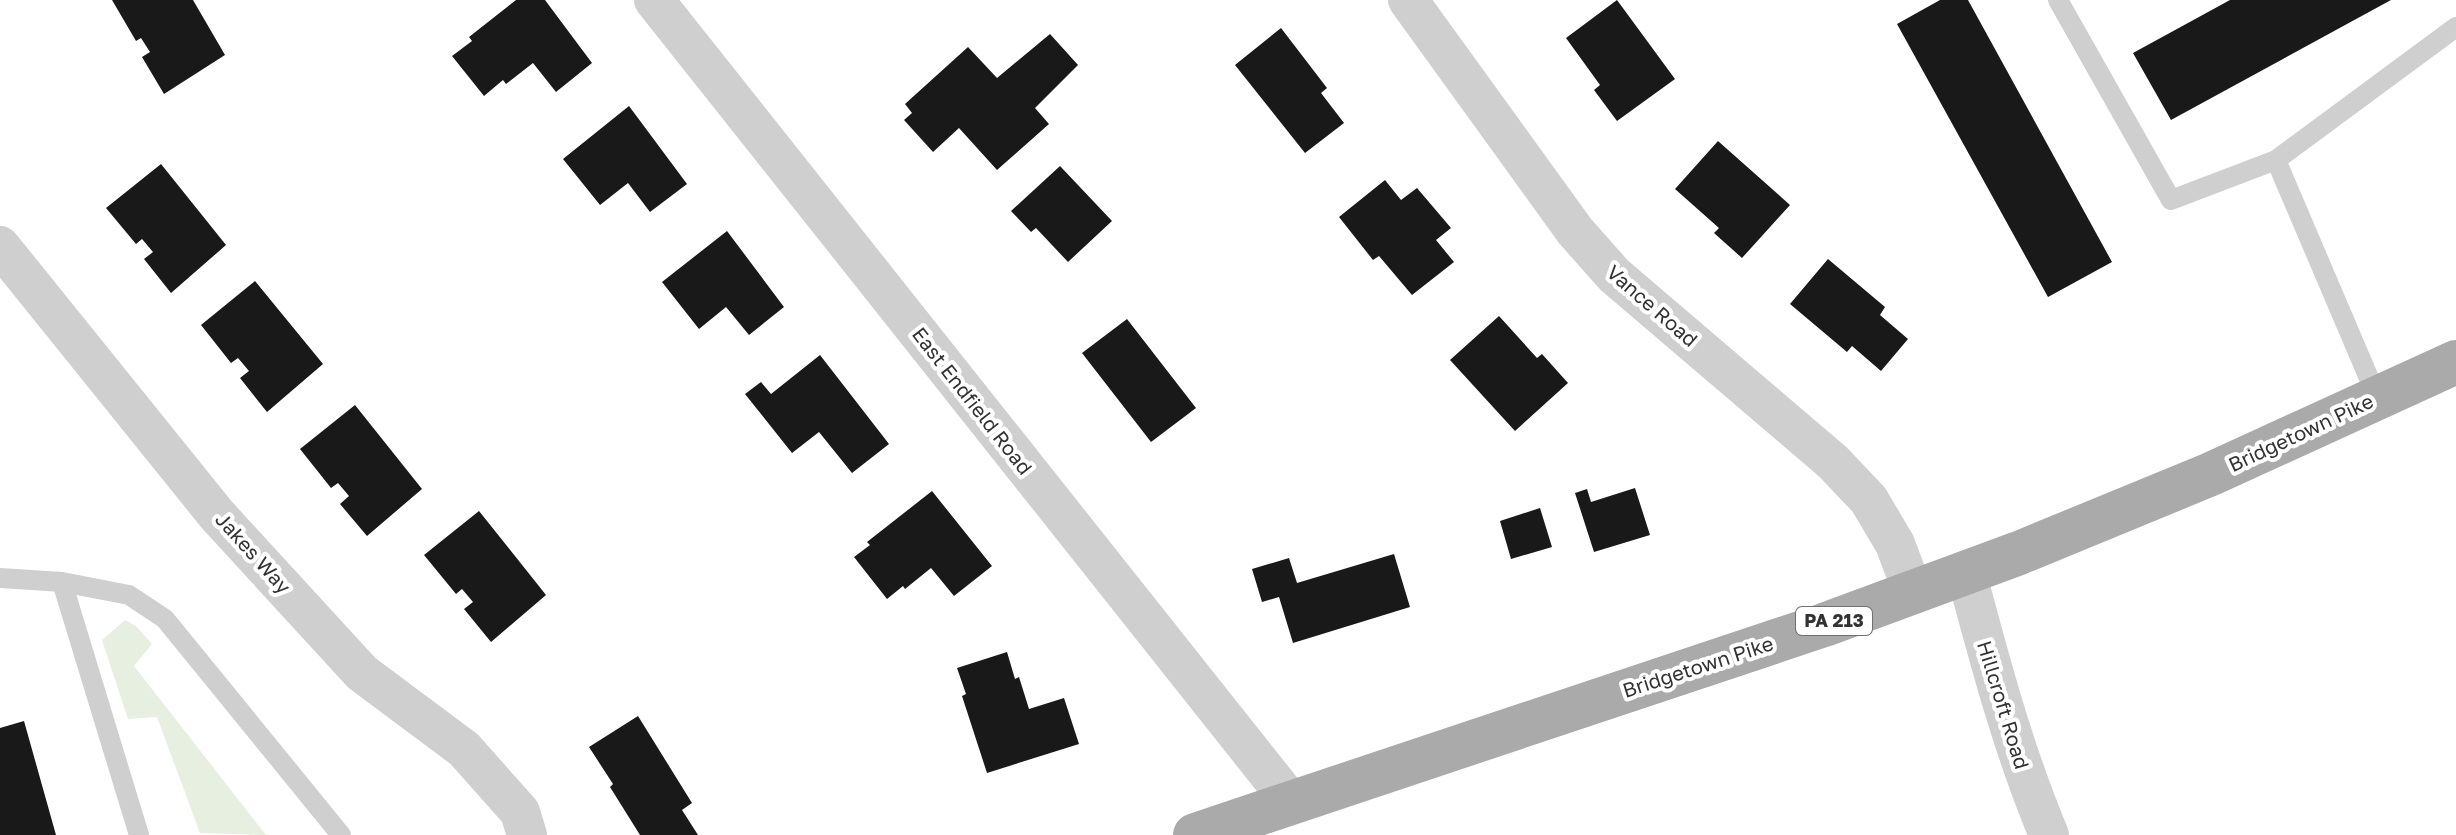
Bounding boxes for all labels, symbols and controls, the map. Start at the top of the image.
street label: Vance Road [1602,259,1703,351]
street label: East Endfield Road [908,322,1038,479]
street label: Bridgetown Pike [2224,388,2377,476]
street label: Jakes Way [211,507,296,598]
road number: PA 213 [1796,607,1872,635]
street label: Bridgetown Pike [1619,630,1776,702]
street label: Hillcroft Road [1973,638,2035,772]

